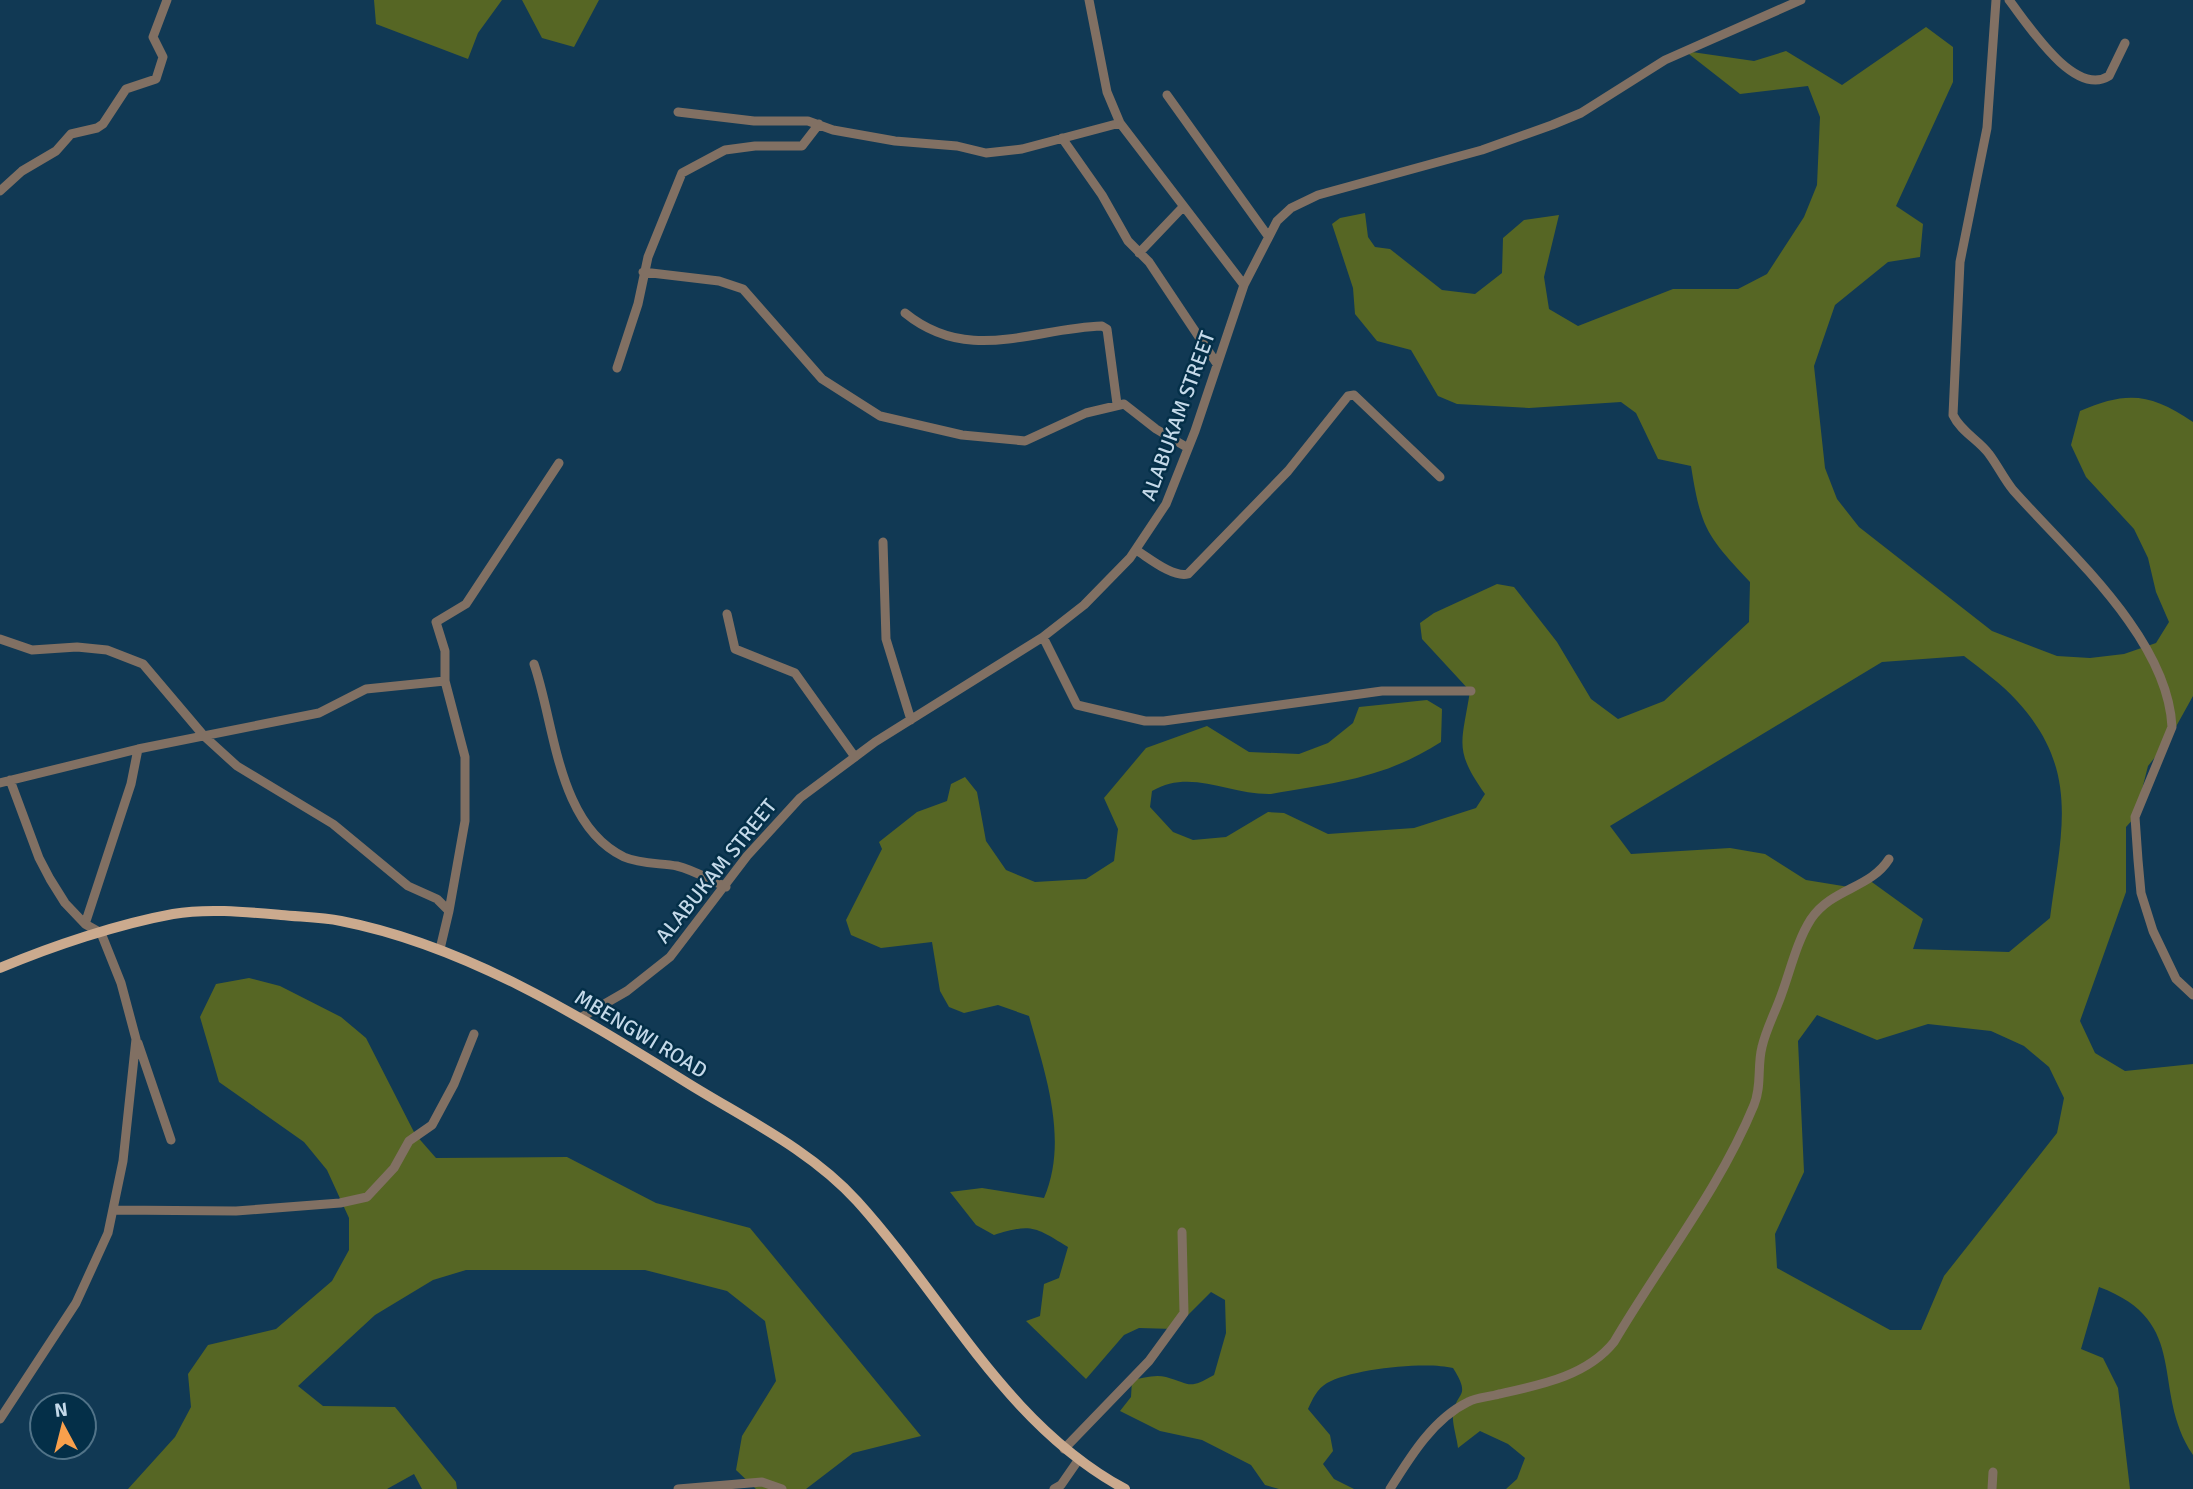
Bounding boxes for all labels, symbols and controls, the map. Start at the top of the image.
street label: ALABUKAM STREET [1135,327,1221,504]
street label: ALABUKAM STREET [650,793,783,948]
street label: MBENGWI ROAD [570,984,712,1084]
north arrow [28,1391,98,1461]
text: N [53,1397,69,1423]

